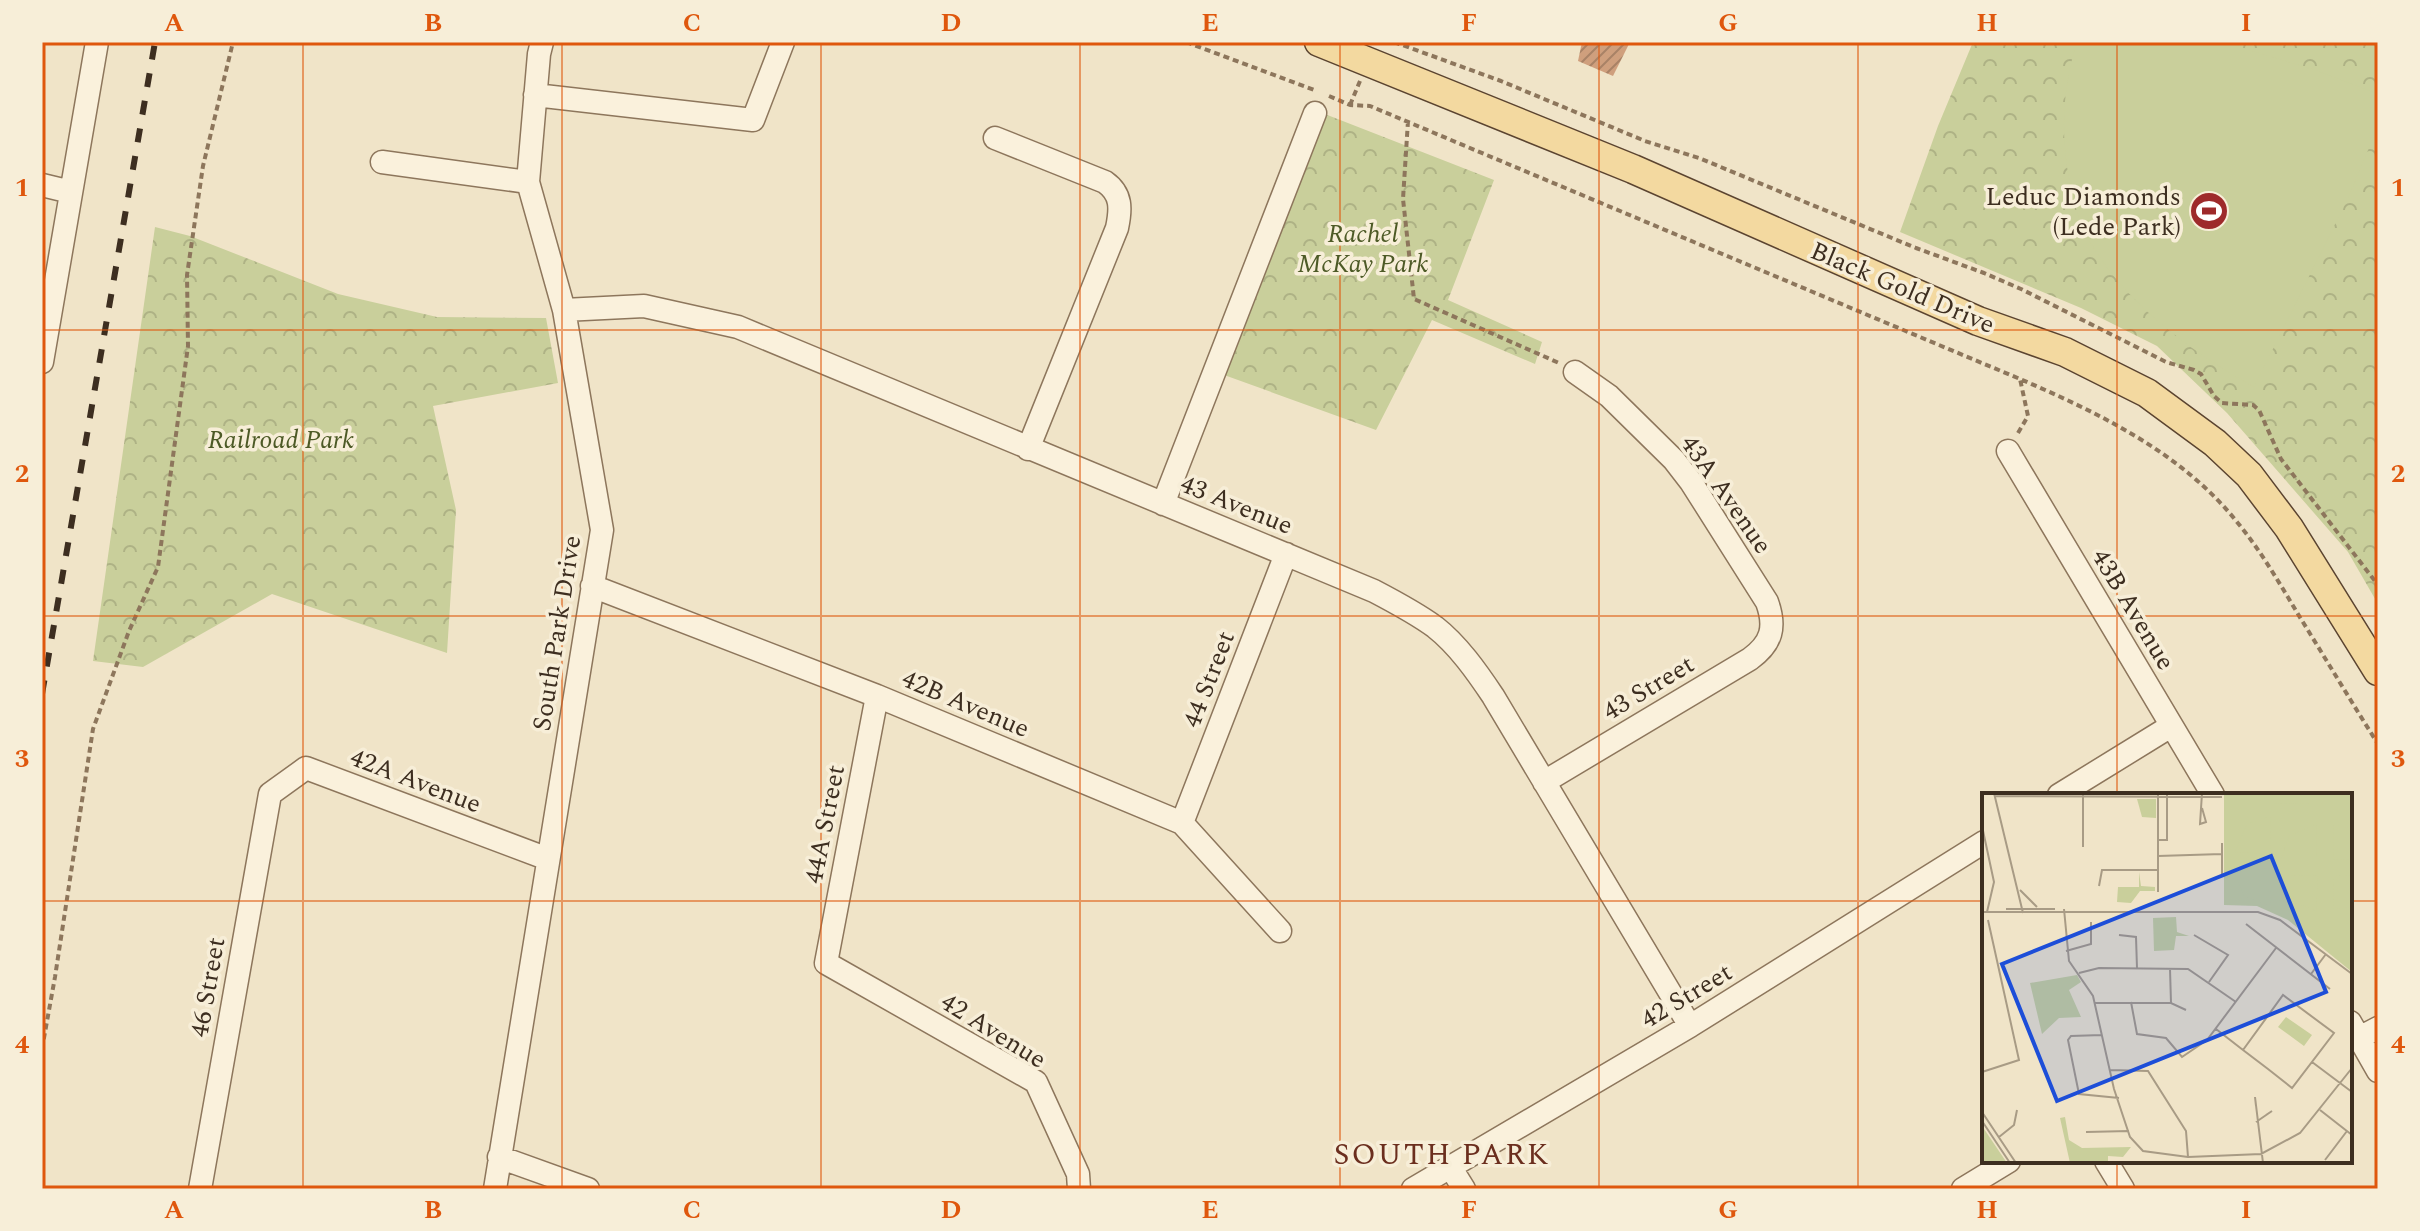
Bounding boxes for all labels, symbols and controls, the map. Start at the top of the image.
text: A [164,3,184,43]
text: B [424,3,442,43]
text: C [683,3,701,43]
text: D [941,3,961,43]
text: E [1201,3,1219,43]
text: F [1461,3,1477,43]
text: G [1718,3,1738,43]
text: H [1976,3,1998,43]
text: I [2241,3,2251,43]
text: 1 [15,168,29,208]
text: 1 [2391,168,2405,208]
place label: Leduc Diamonds (Lede Park) [1986,177,2181,247]
sports icon: Leduc Diamonds (Lede Park) [2188,190,2230,232]
park label: Rachel McKay Park [1298,214,1428,284]
street label: Black Gold Drive [1804,231,2001,345]
park label: Railroad Park [208,420,354,460]
street label: 43A Avenue [1670,427,1782,562]
text: 2 [15,454,29,494]
text: 2 [2391,454,2405,494]
street label: 43 Avenue [1174,464,1299,546]
street label: South Park Drive [522,532,592,734]
street label: 43B Avenue [2081,541,2185,678]
street label: 44 Street [1172,625,1246,734]
street label: 43 Street [1595,645,1702,731]
street label: 42B Avenue [895,659,1036,749]
street label: 42A Avenue [344,738,487,824]
text: 3 [15,739,29,779]
text: 3 [2391,739,2405,779]
street label: 44A Street [794,761,856,887]
inset map [1982,793,2352,1163]
street label: 46 Street [180,934,236,1040]
street label: 42 Street [1633,953,1740,1039]
street label: 42 Avenue [933,983,1054,1079]
text: 4 [15,1025,30,1065]
text: 4 [2391,1025,2406,1065]
district label: SOUTH PARK [1334,1132,1550,1178]
text: A [164,1190,184,1230]
text: B [424,1190,442,1230]
text: C [683,1190,701,1230]
text: D [941,1190,961,1230]
text: E [1201,1190,1219,1230]
text: F [1461,1190,1477,1230]
text: G [1718,1190,1738,1230]
text: H [1976,1190,1998,1230]
text: I [2241,1190,2251,1230]

